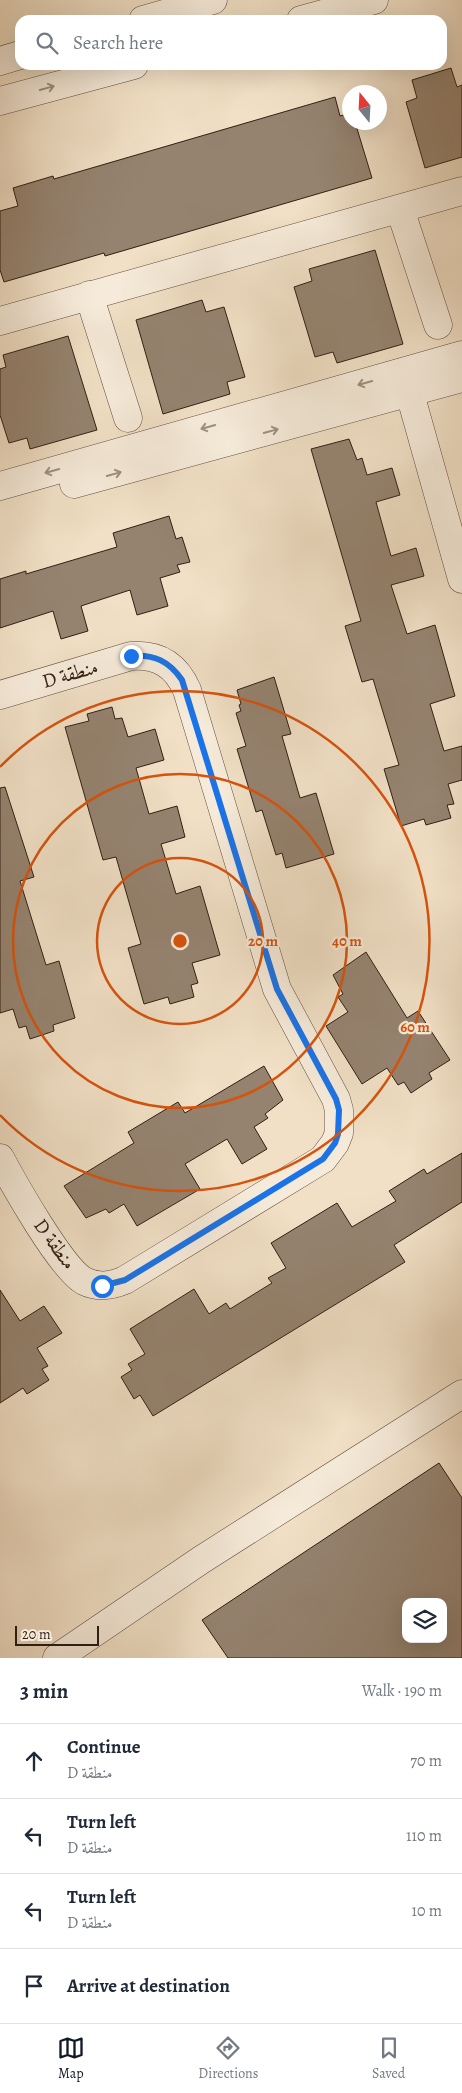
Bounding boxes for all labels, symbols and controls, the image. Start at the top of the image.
search box [15,15,447,70]
icon: search [33,29,61,57]
text: Search here [73,30,163,56]
one-way arrow [39,83,55,93]
north arrow [342,85,387,130]
one-way arrow [357,379,373,388]
one-way arrow [201,423,217,432]
one-way arrow [263,426,279,435]
one-way arrow [44,467,60,477]
one-way arrow [106,468,122,478]
route end [120,645,143,668]
street label: D منطقة [39,653,101,695]
text: 20 m [248,931,278,951]
text: 40 m [332,931,362,951]
centre of rings [171,932,189,950]
text: 60 m [400,1017,430,1037]
street label: D منطقة [27,1213,83,1275]
route start [91,1275,114,1298]
map controls [402,1598,447,1643]
button: layers [402,1598,447,1643]
scale bar [15,1623,99,1646]
text: 20 m [22,1625,51,1644]
text: 3 min [20,1677,68,1705]
text: Walk · 190 m [362,1680,442,1702]
text: Continue [67,1734,141,1760]
icon: ahead [20,1747,48,1775]
text: 70 m [410,1750,442,1772]
text: D منطقة [67,1762,112,1784]
text: Turn left [67,1809,136,1835]
icon: left [20,1822,48,1850]
text: 110 m [406,1825,442,1847]
text: D منطقة [67,1837,112,1859]
text: Turn left [67,1884,136,1910]
icon: left [20,1897,48,1925]
text: 10 m [412,1900,442,1922]
text: D منطقة [67,1912,112,1934]
icon: arrive [20,1972,48,2000]
text: Arrive at destination [67,1973,230,1999]
tab: Map [57,2034,85,2083]
tab: Directions [198,2034,258,2083]
tab: Saved [372,2034,405,2083]

